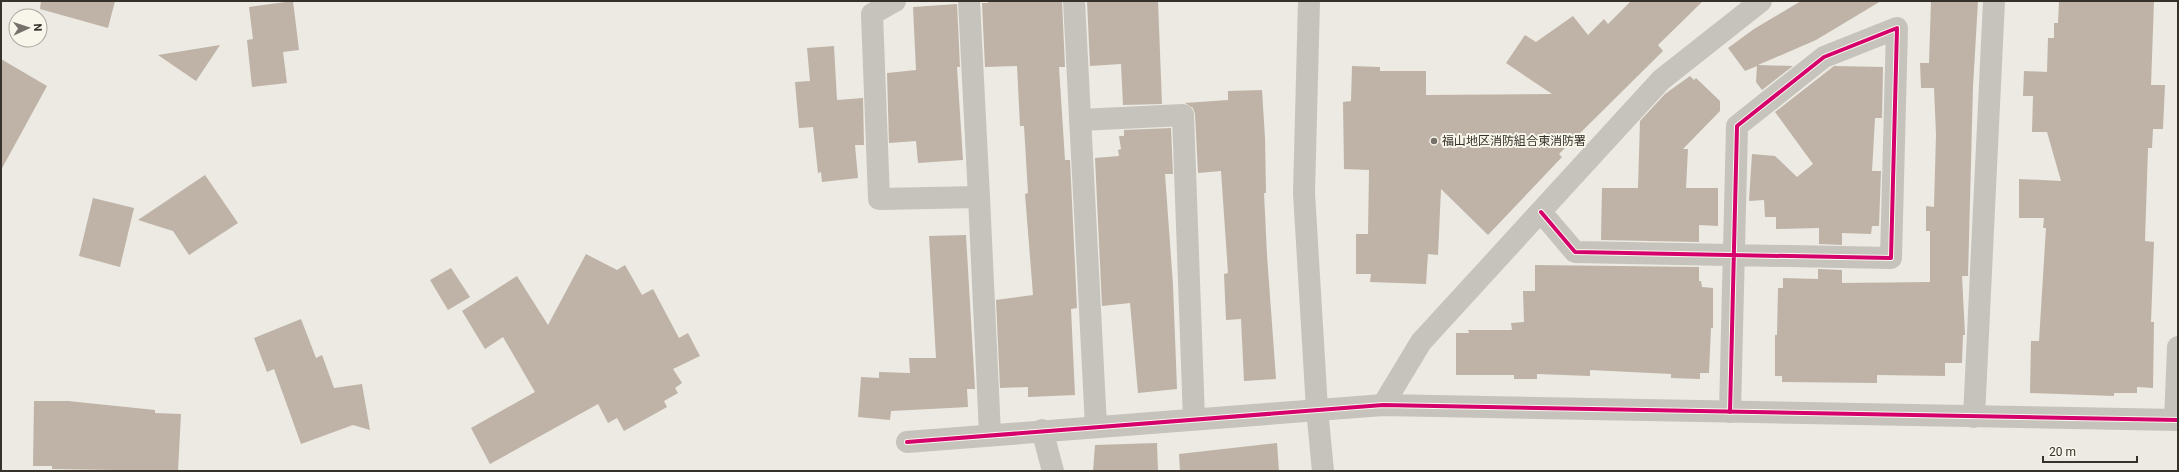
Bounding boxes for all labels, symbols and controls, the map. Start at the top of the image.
north arrow [8,8,48,48]
text: N [31,23,44,32]
place label: 福山地区消防組合東消防署 [1442,134,1586,148]
marker: 福山地区消防組合東消防署 [1429,136,1439,146]
scale bar [2043,438,2137,464]
text: 20 m [2049,445,2076,459]

